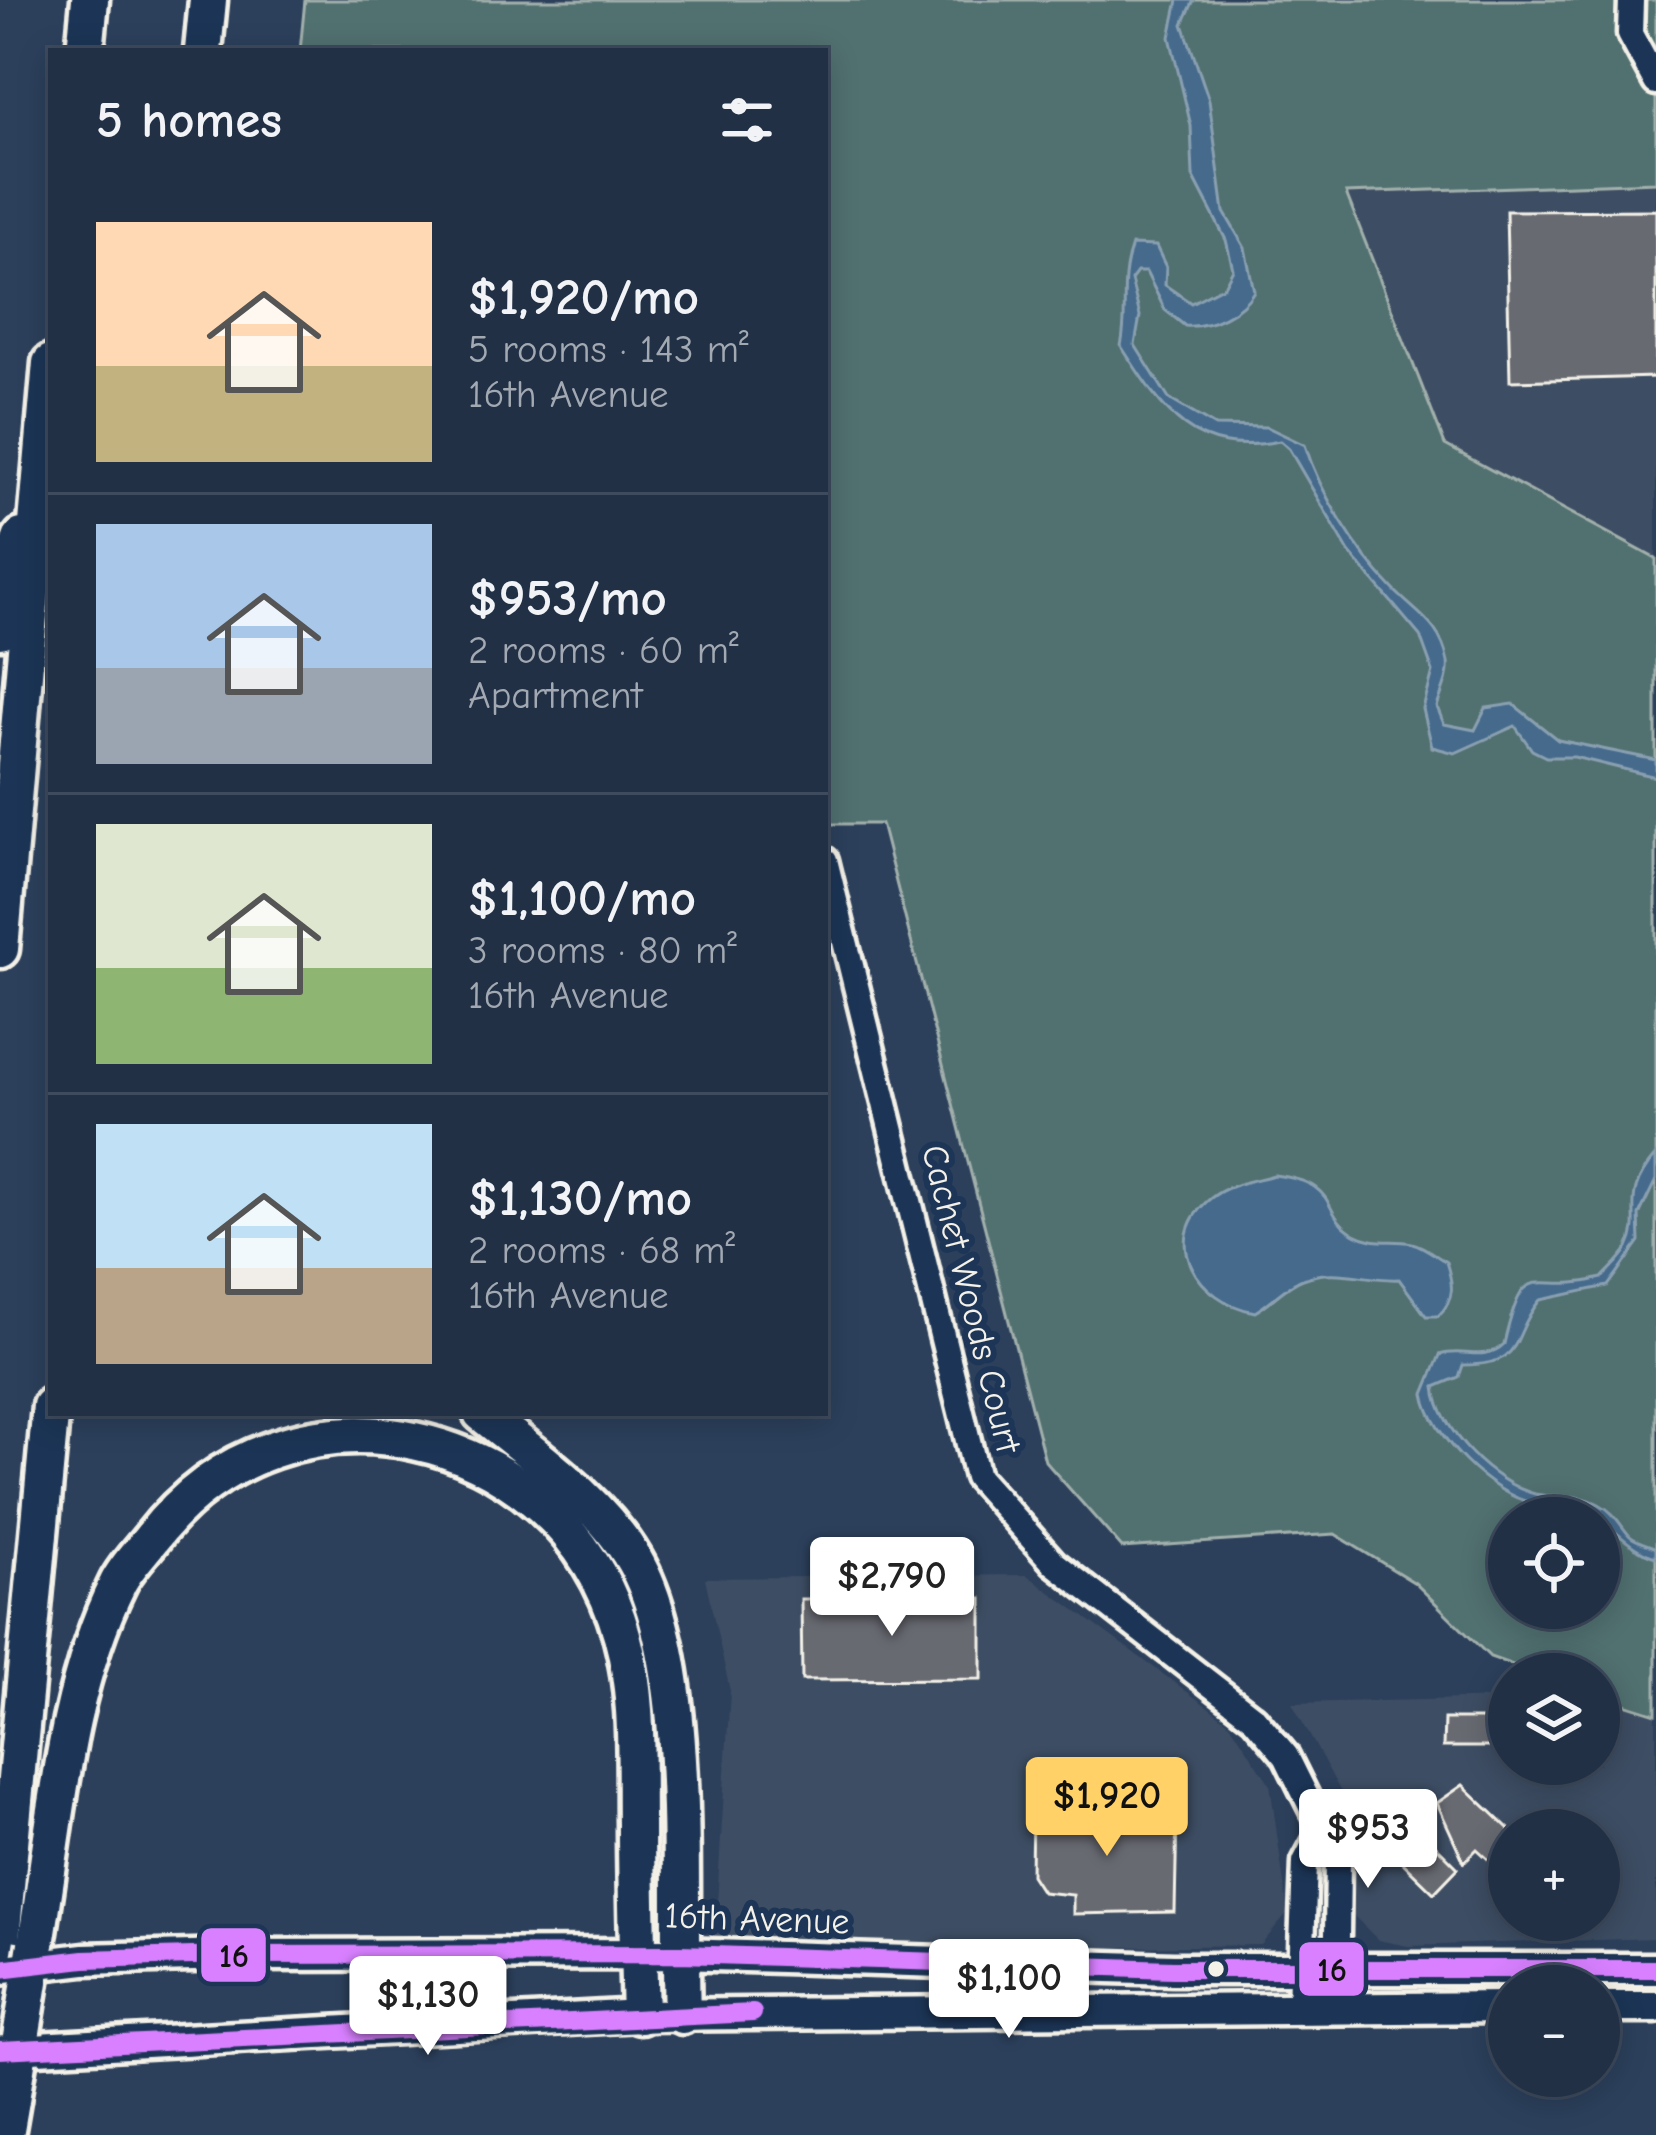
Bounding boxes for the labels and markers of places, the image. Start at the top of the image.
pin: $2,790 [794,1537,990,1639]
pin: $1,920 [1009,1757,1205,1859]
pin: $953 [1297,1789,1439,1891]
pin: $1,100 [911,1939,1107,2041]
pin: $1,130 [330,1956,526,2058]
unlabelled marker [1205,1958,1227,1980]

